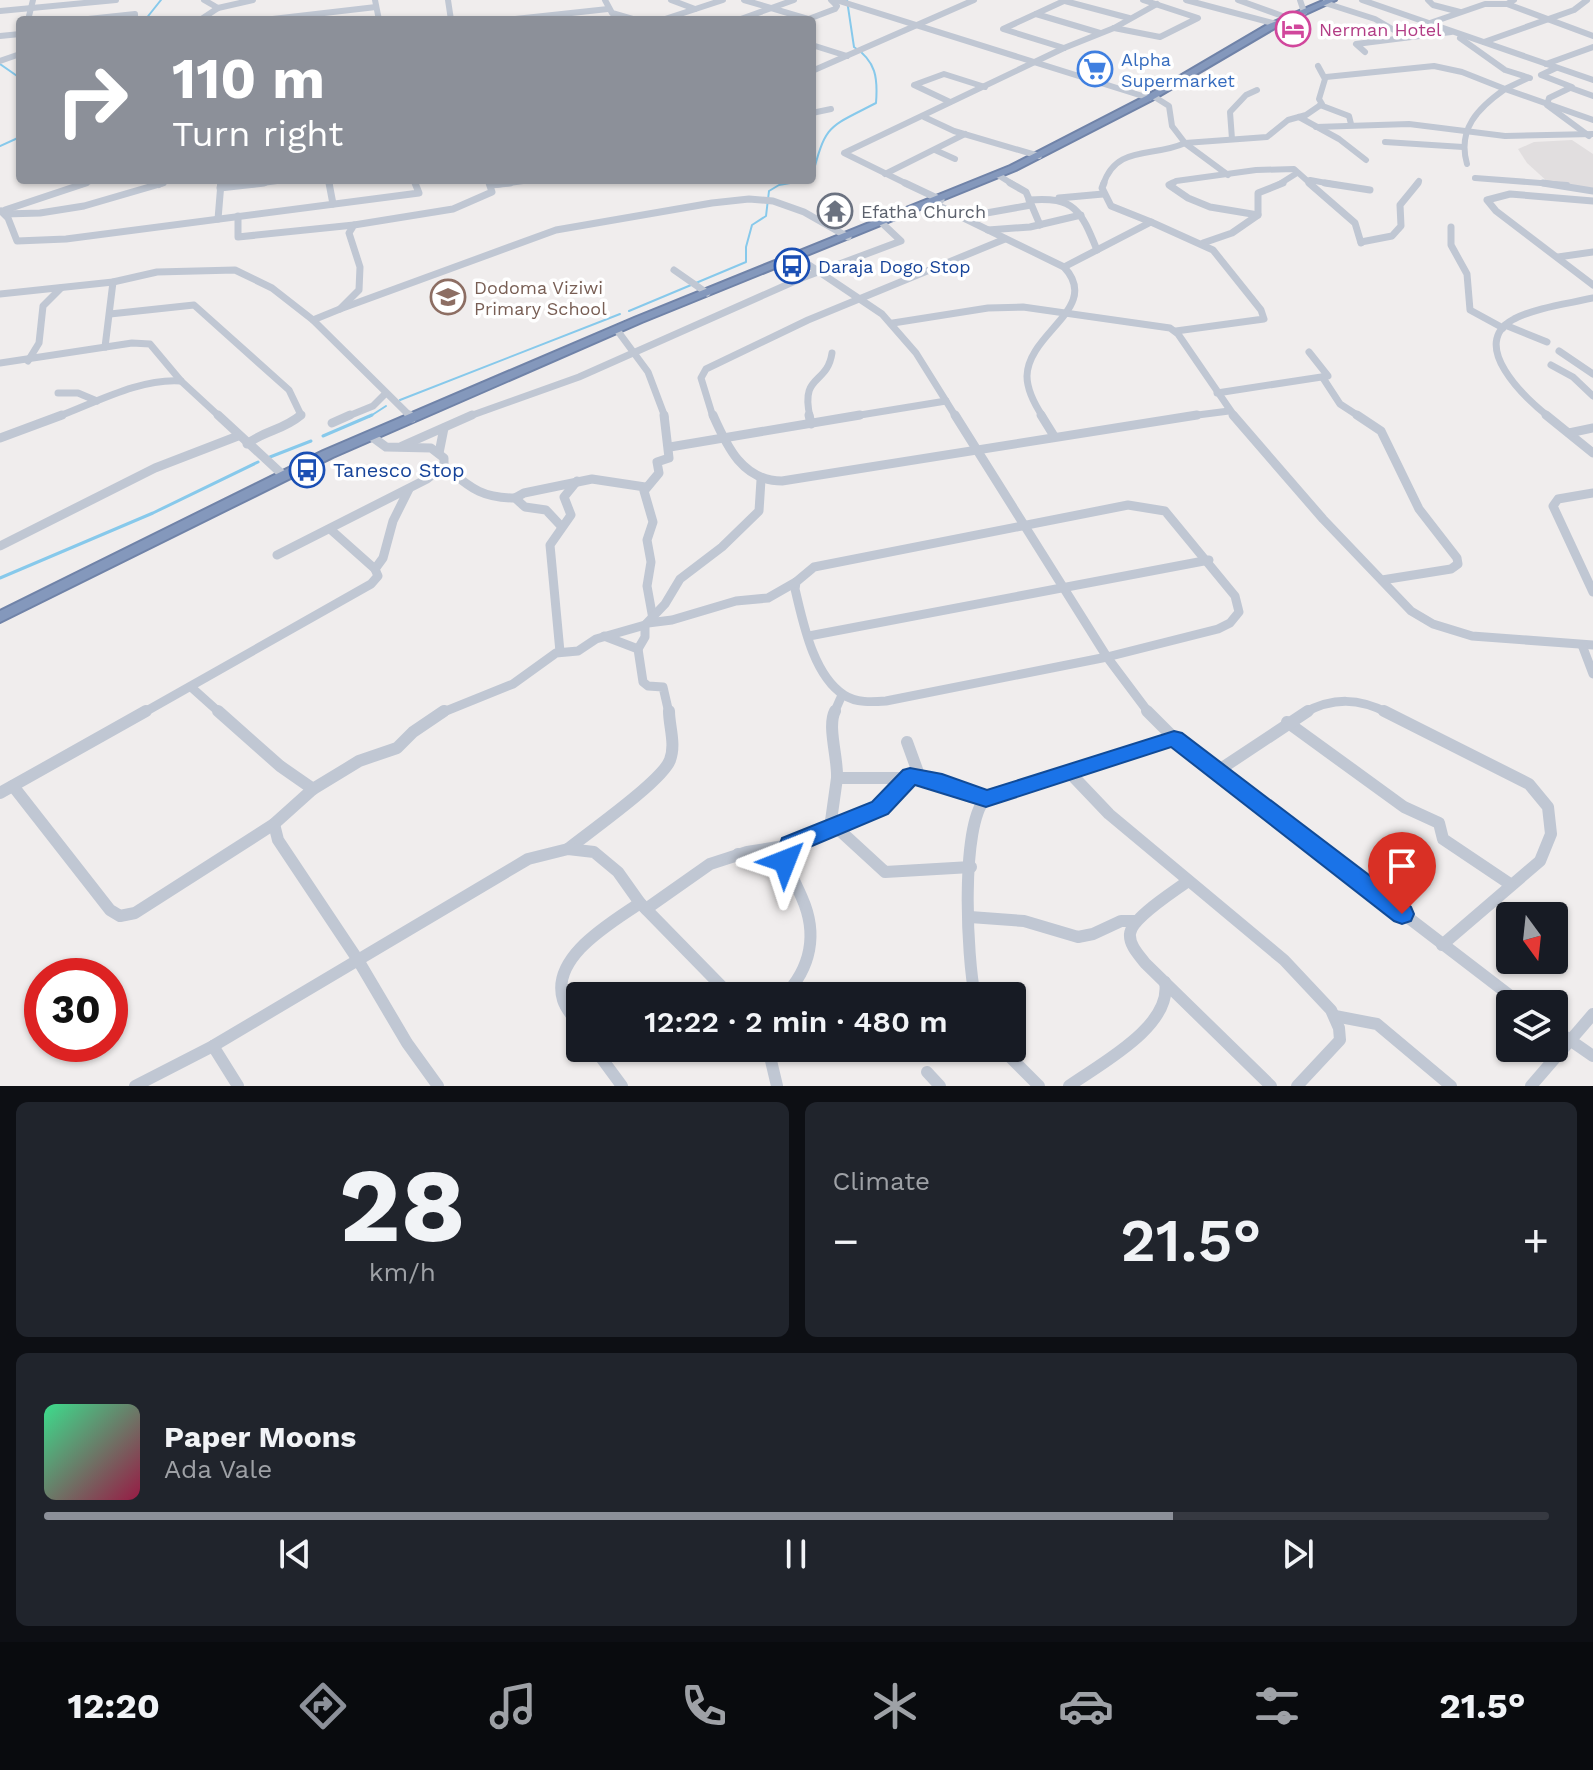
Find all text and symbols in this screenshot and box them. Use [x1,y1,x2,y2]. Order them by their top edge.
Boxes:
hotel icon: Nerman Hotel [1274,10,1312,48]
place label: Nerman Hotel [1319,19,1442,40]
text: 110 m [172,46,325,112]
icon: right [40,48,144,152]
place label: Alpha Supermarket [1121,49,1235,91]
supermarket icon: Alpha Supermarket [1076,50,1114,88]
text: Turn right [172,113,343,155]
temple icon: Efatha Church [816,192,854,230]
place label: Efatha Church [861,201,986,222]
bus stop icon: Daraja Dogo Stop [773,247,811,285]
place label: Daraja Dogo Stop [818,256,971,277]
place label: Dodoma Viziwi Primary School [474,277,607,319]
school or university icon: Dodoma Viziwi Primary School [429,278,467,316]
bus stop icon: Tanesco Stop [288,451,326,489]
place label: Tanesco Stop [333,458,465,482]
position arrow [743,819,827,903]
pin [1368,832,1436,914]
icon: arrive [1380,844,1424,888]
north arrow [1496,902,1568,974]
map controls [1496,902,1568,1062]
speed limit sign: 30 [24,958,128,1062]
button: layers [1496,990,1568,1062]
text: 12:22 · 2 min · 480 m [644,1004,948,1039]
text: 28 [339,1144,466,1266]
text: Climate [833,1166,930,1196]
text: 21.5° [1120,1205,1261,1276]
text: − [833,1215,859,1267]
text: + [1522,1215,1549,1267]
text: km/h [369,1257,436,1287]
text: Paper Moons [164,1419,356,1454]
text: Ada Vale [164,1454,272,1484]
icon: previous [273,1532,317,1576]
icon: pause [774,1532,818,1576]
icon: next [1276,1532,1320,1576]
icon: directions [295,1678,351,1734]
icon: music [485,1678,541,1734]
icon: phone [676,1678,732,1734]
icon: climate [867,1678,923,1734]
icon: car [1058,1678,1114,1734]
icon: filters [1249,1678,1305,1734]
text: 12:20 [67,1685,160,1727]
text: 21.5° [1439,1685,1526,1727]

